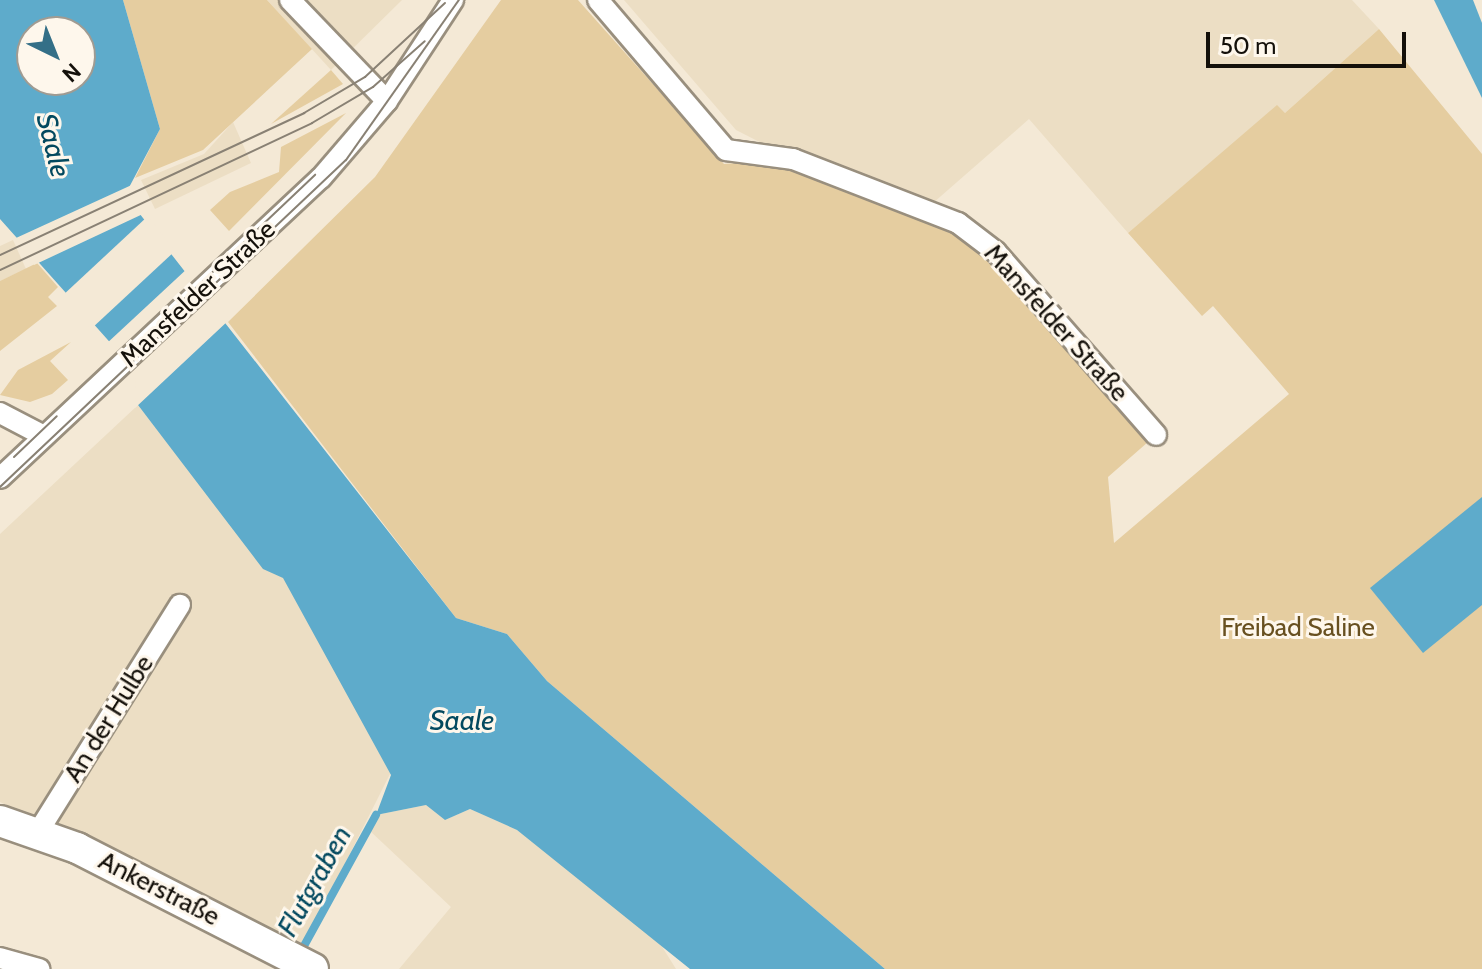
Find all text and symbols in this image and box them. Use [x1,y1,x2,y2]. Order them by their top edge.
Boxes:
north arrow [16,16,96,96]
scale bar [1210,16,1410,66]
text: 50 m [1220,31,1276,60]
text: N [56,57,86,88]
water label: Saale [30,110,78,180]
street label: Mansfelder Straße [114,214,282,374]
street label: Mansfelder Straße [977,238,1135,408]
park label: Freibad Saline [1221,612,1375,644]
street label: An der Hulbe [58,650,160,788]
water label: Saale [430,703,494,737]
water label: Flutgraben [270,820,358,942]
street label: Ankerstraße [93,845,225,933]

